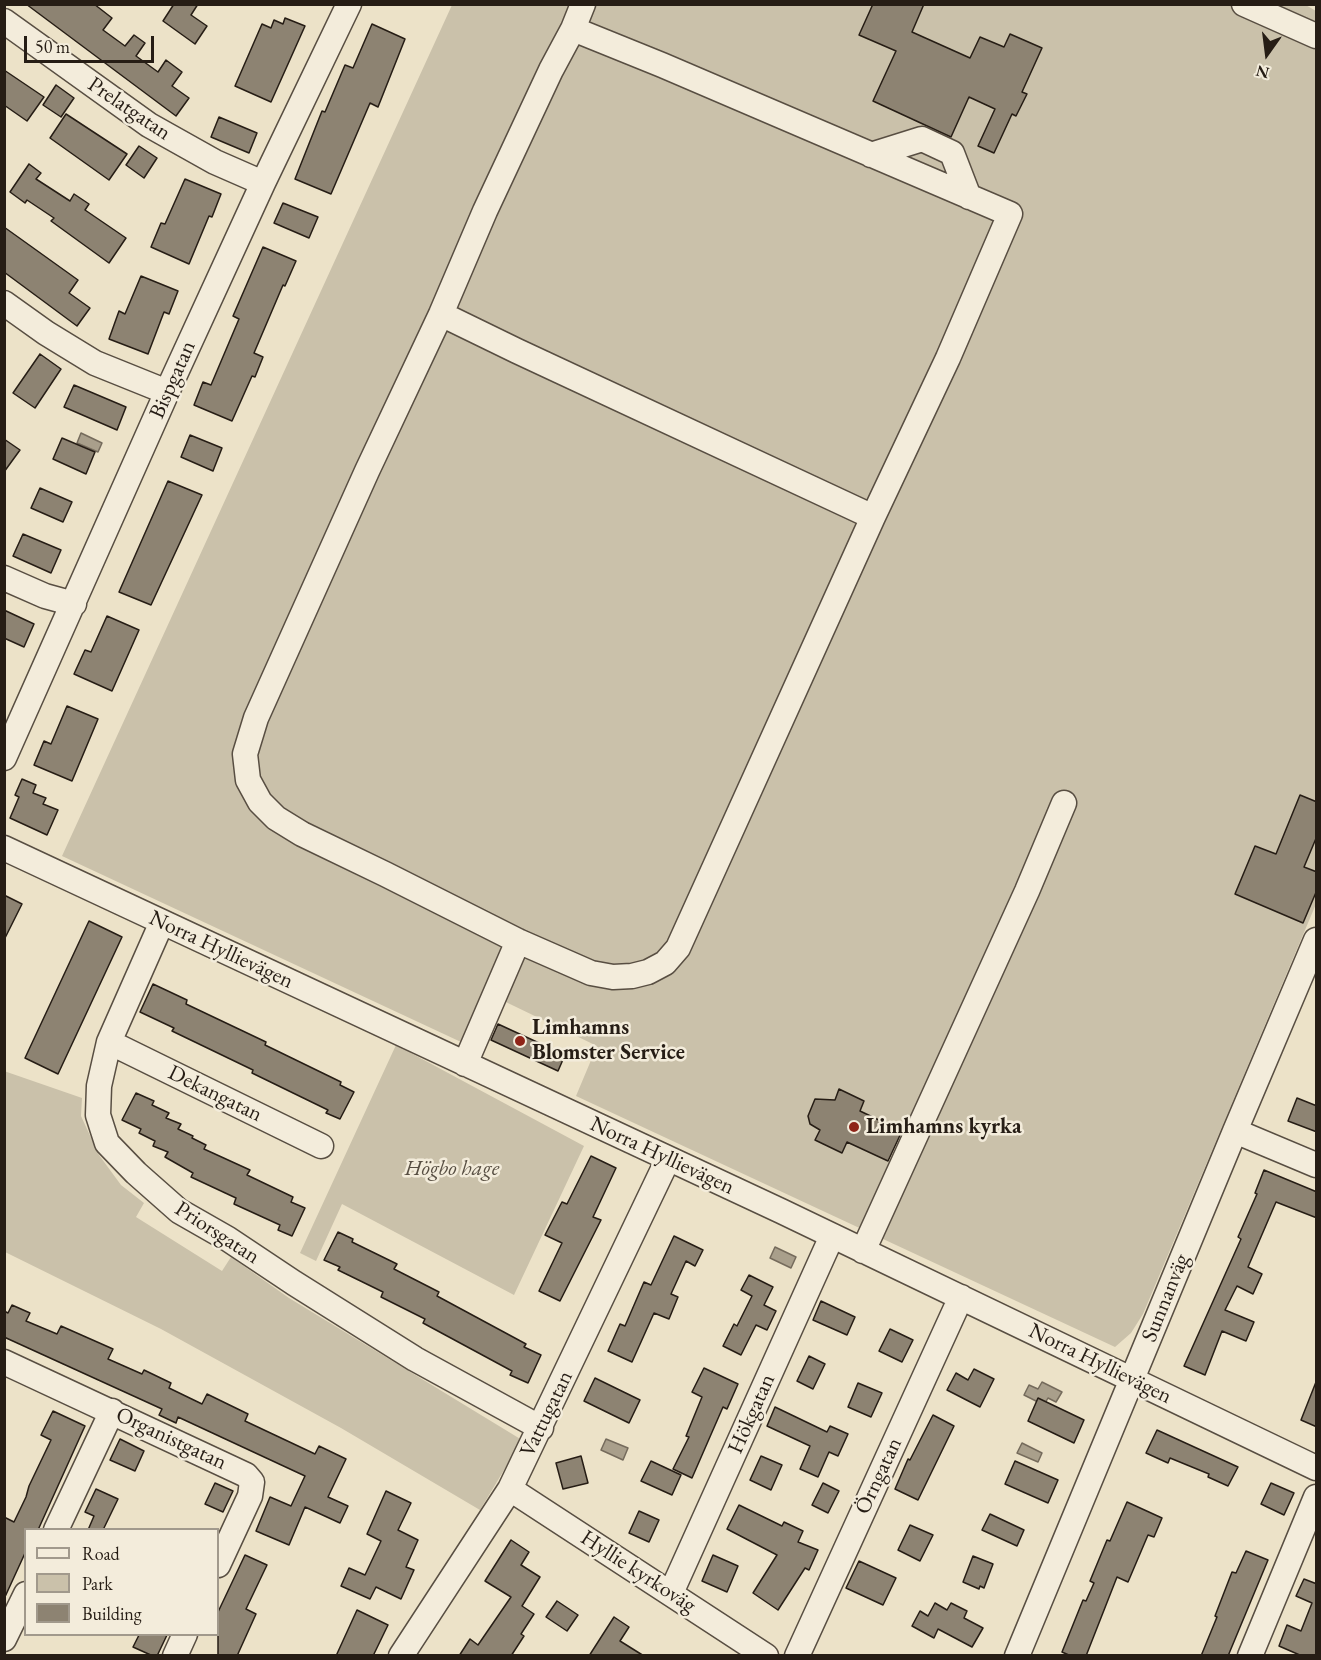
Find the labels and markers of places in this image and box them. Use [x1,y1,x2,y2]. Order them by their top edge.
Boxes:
place label: Limhamns Blomster Service [532,1015,685,1066]
marker: Limhamns Blomster Service [513,1034,527,1048]
place label: Limhamns kyrka [866,1114,1022,1140]
marker: Limhamns kyrka [847,1120,861,1134]

